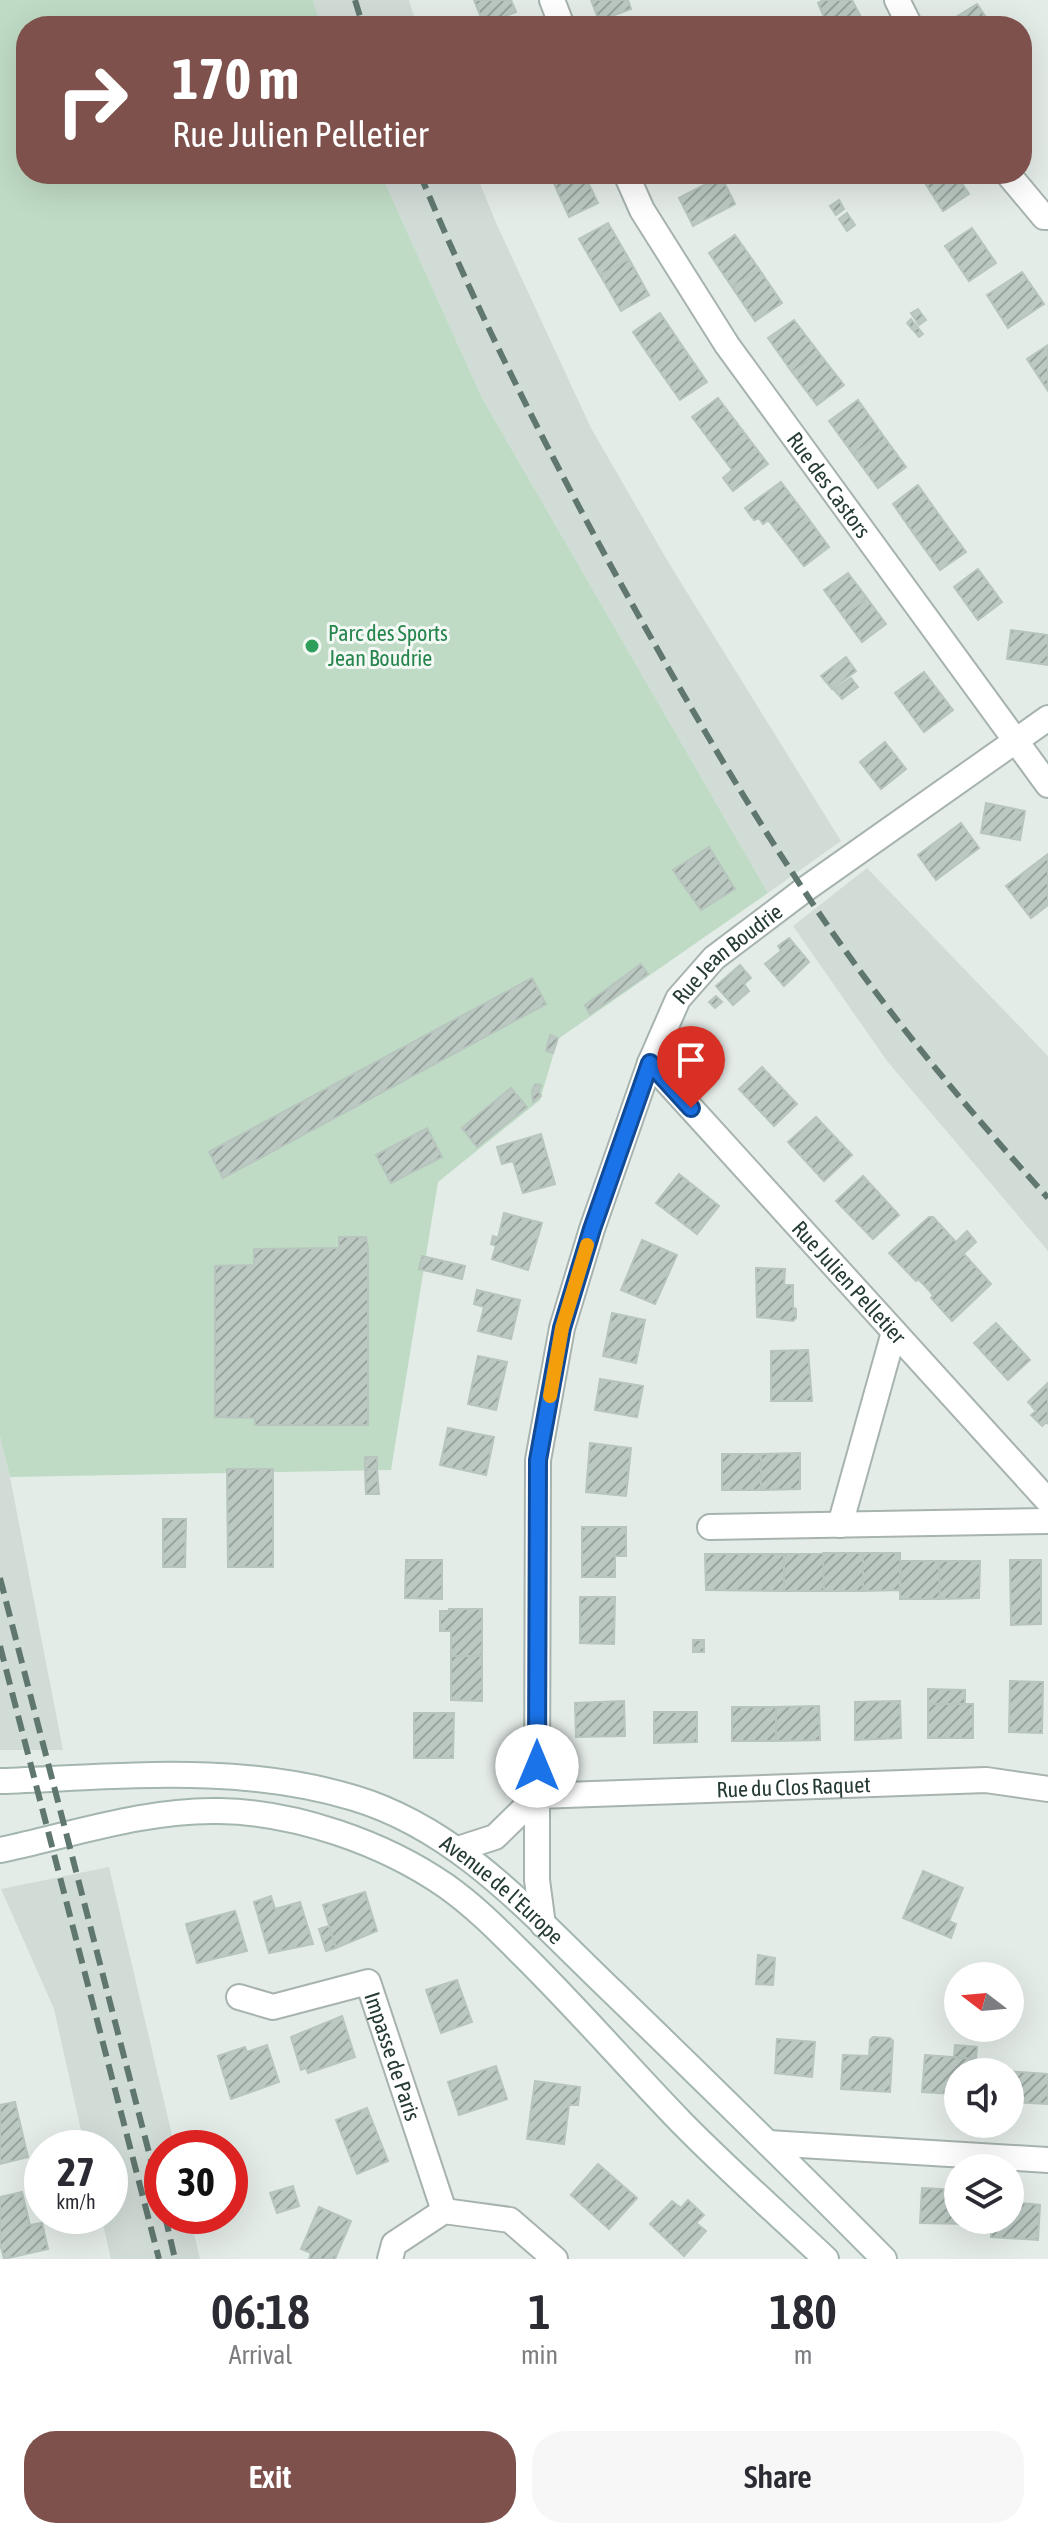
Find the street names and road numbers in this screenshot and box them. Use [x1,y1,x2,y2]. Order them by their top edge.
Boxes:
street label: Rue des Castors [782,427,876,543]
street label: Rue Jean Boudrie [667,898,787,1009]
street label: Rue Julien Pelletier [787,1215,912,1349]
street label: Rue du Clos Raquet [716,1771,871,1803]
street label: Avenue de l'Europe [436,1829,569,1949]
street label: Impasse de Paris [359,1989,426,2124]

